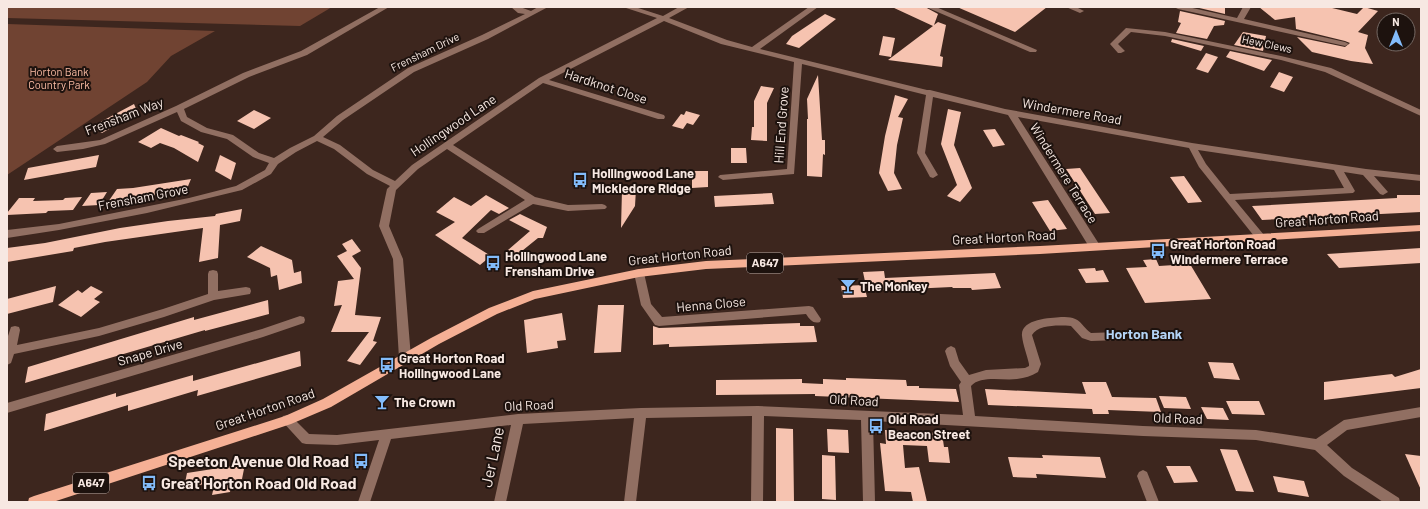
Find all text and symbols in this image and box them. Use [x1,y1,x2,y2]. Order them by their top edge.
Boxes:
north arrow [1376,12,1416,52]
text: N [1392,15,1400,28]
street label: Frensham Drive [388,29,461,74]
street label: Hew Clews [1241,32,1293,55]
park label: Horton Bank Country Park [28,65,90,91]
street label: Hardknot Close [563,65,649,107]
street label: Hill End Grove [770,86,792,164]
street label: Hollingwood Lane [407,90,499,160]
street label: Frensham Way [83,94,165,138]
street label: Windermere Road [1021,94,1123,128]
street label: Windermere Terrace [1027,120,1101,226]
place label: Hollingwood Lane Mickledore Ridge [592,165,694,196]
bus stop icon: Hollingwood Lane Mickledore Ridge [571,171,589,189]
street label: Frensham Grove [97,180,189,214]
street label: Great Horton Road [1275,207,1379,231]
street label: Great Horton Road [952,226,1056,248]
place label: Great Horton Road Windermere Terrace [1170,236,1288,267]
street label: Great Horton Road [627,242,733,268]
bus stop icon: Great Horton Road Windermere Terrace [1149,242,1167,260]
place label: Hollingwood Lane Frensham Drive [505,248,607,279]
road number: A647 [747,253,783,273]
bus stop icon: Hollingwood Lane Frensham Drive [484,254,502,272]
bar icon: The Monkey [839,277,857,295]
place label: The Monkey [860,278,928,294]
street label: Henna Close [676,293,747,315]
district label: Horton Bank [1106,325,1183,342]
street label: Snape Drive [116,335,184,369]
place label: Great Horton Road Hollingwood Lane [399,350,505,381]
bus stop icon: Great Horton Road Hollingwood Lane [378,356,396,374]
street label: Great Horton Road [213,385,317,433]
street label: Old Road [829,391,879,409]
bar icon: The Crown [373,393,391,411]
place label: The Crown [394,394,455,410]
street label: Old Road [504,396,554,414]
street label: Old Road [1153,409,1203,427]
place label: Old Road Beacon Street [888,411,970,442]
bus stop icon: Old Road Beacon Street [867,417,885,435]
street label: Jer Lane [476,425,507,489]
place label: Speeton Avenue Old Road [168,451,349,470]
bus stop icon: Speeton Avenue Old Road [352,452,370,470]
road number: A647 [73,473,109,493]
place label: Great Horton Road Old Road [161,473,357,492]
bus stop icon: Great Horton Road Old Road [140,474,158,492]

